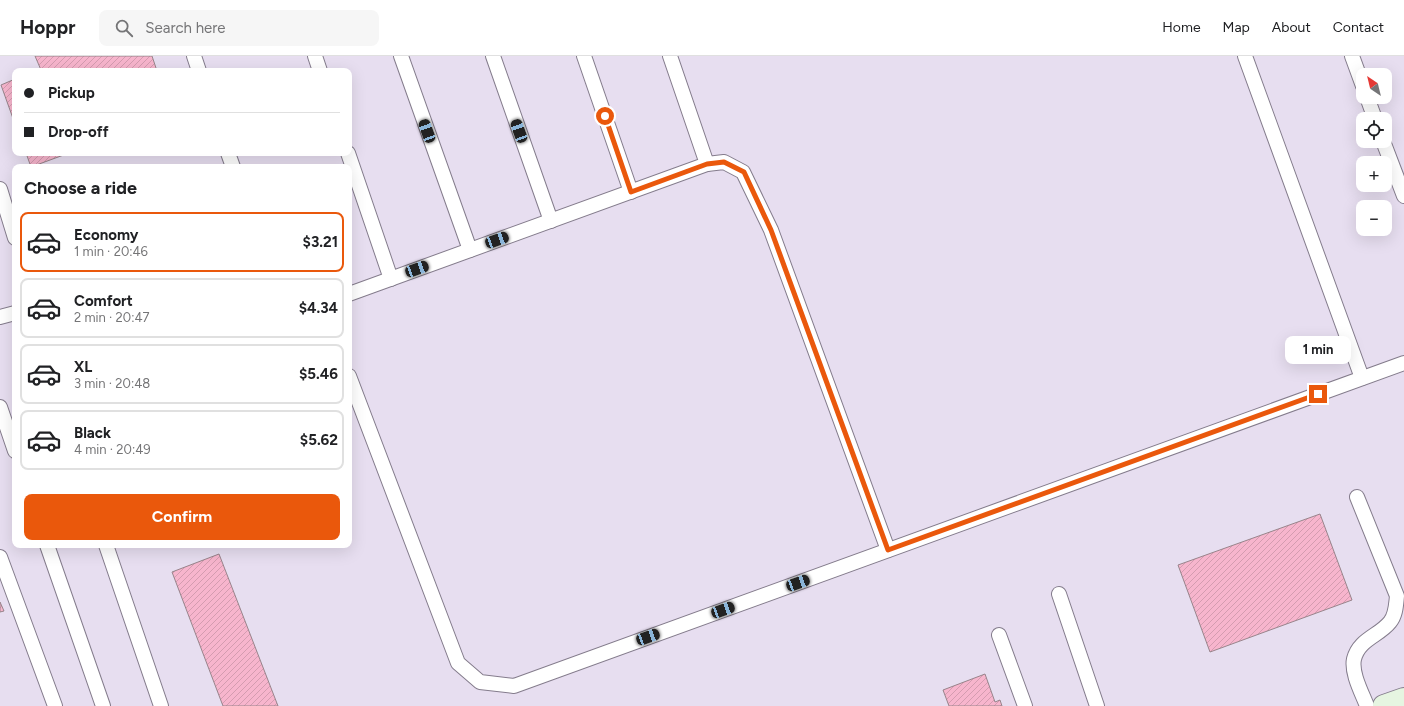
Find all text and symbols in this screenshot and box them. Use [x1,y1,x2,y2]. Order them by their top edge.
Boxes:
search box [99,10,379,46]
text: Hoppr [20,16,75,39]
icon: search [113,17,135,39]
text: Search here [145,19,225,37]
text: Home [1162,19,1201,36]
text: Map [1223,19,1250,36]
text: About [1272,19,1311,36]
text: Contact [1333,19,1384,36]
north arrow [1356,68,1392,104]
map controls [1356,68,1392,236]
text: Pickup [48,84,95,102]
route start [596,107,614,125]
button: locate [1356,112,1392,148]
car [417,118,437,144]
car [509,118,529,144]
text: Drop-off [48,123,109,141]
button: + [1356,156,1392,192]
text: Choose a ride [24,177,137,199]
button: − [1356,200,1392,236]
icon: car [26,224,62,260]
text: Economy [74,226,139,244]
car [484,230,510,250]
text: $3.21 [303,233,338,251]
text: 1 min · 20:46 [74,244,148,259]
car [404,259,430,279]
icon: car [26,290,62,326]
text: Comfort [74,292,133,310]
text: $4.34 [299,299,338,317]
text: 2 min · 20:47 [74,310,149,325]
callout: 1 min [1285,336,1351,364]
text: 1 min [1303,342,1333,357]
icon: car [26,356,62,392]
text: XL [74,358,92,376]
text: $5.46 [299,365,338,383]
text: 3 min · 20:48 [74,376,150,391]
route end [1309,385,1327,403]
icon: car [26,422,62,458]
text: Black [74,424,111,442]
text: $5.62 [300,431,338,449]
text: 4 min · 20:49 [74,442,151,457]
button: Confirm [24,494,340,540]
car [785,573,811,593]
car [710,600,736,620]
car [635,627,661,647]

